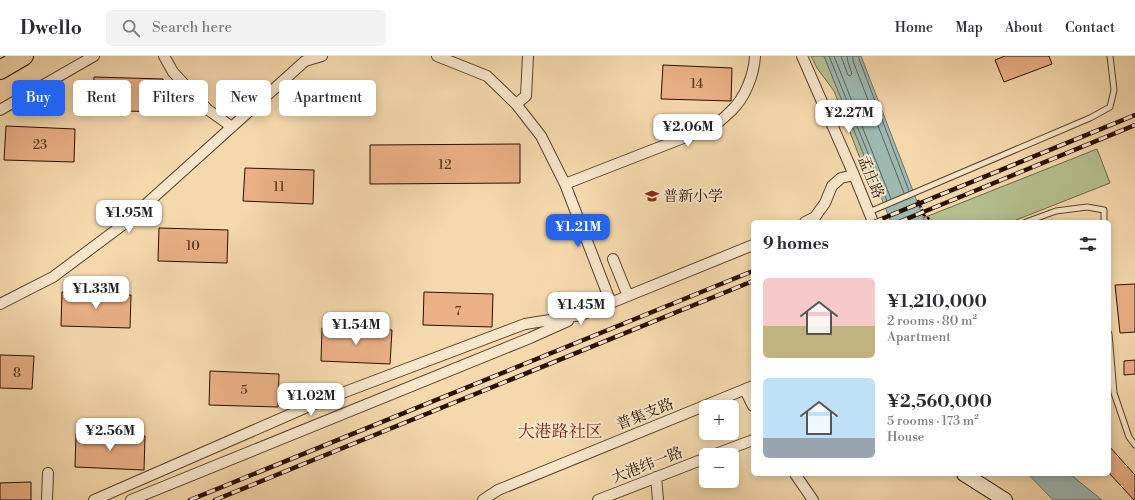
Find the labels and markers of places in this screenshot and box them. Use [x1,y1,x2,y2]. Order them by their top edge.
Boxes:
pin: ¥2.27M [816,100,882,134]
pin: ¥2.06M [655,114,721,148]
place label: 普新小学 [663,187,723,206]
school or university icon: 普新小学 [644,188,660,204]
pin: ¥1.95M [96,200,162,234]
pin: ¥1.21M [545,214,611,248]
pin: ¥1.33M [63,276,129,310]
pin: ¥1.45M [548,292,614,326]
pin: ¥1.54M [323,312,389,346]
pin: ¥1.02M [278,383,344,417]
pin: ¥2.56M [77,418,143,452]

